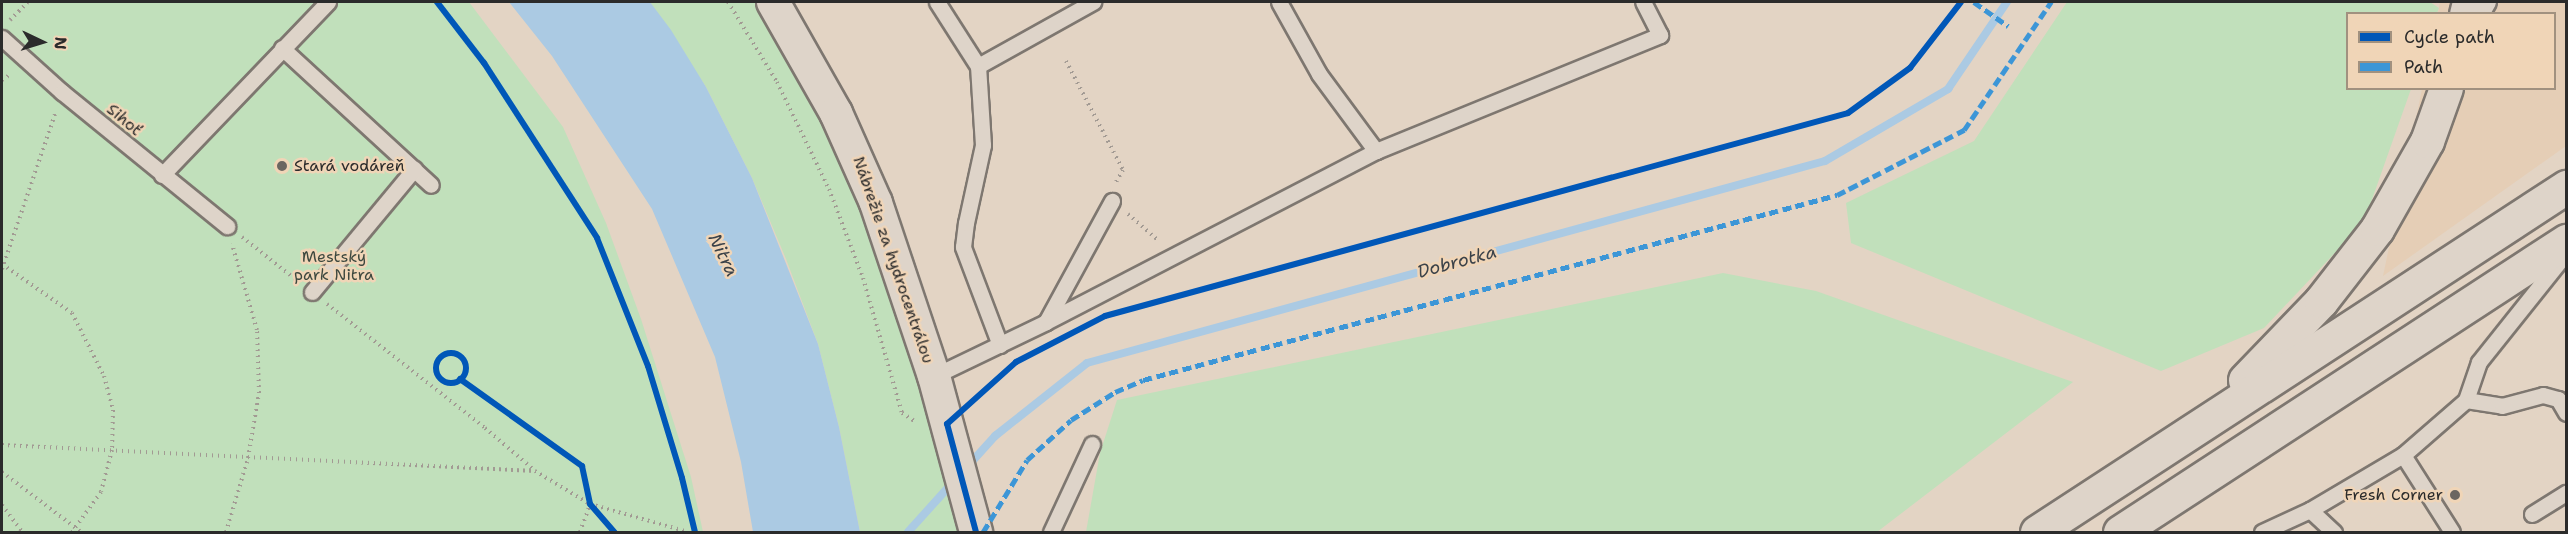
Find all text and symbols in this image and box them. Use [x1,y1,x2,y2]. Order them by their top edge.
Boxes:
north arrow [12,12,72,72]
legend [2346,12,2556,90]
text: Cycle path [2404,25,2495,49]
text: N [50,36,71,50]
text: Path [2404,55,2443,79]
street label: Sihoť [103,100,145,140]
street label: Nábrežie za hydrocentrálou [849,154,937,366]
place label: Stará vodáreň [294,156,404,176]
marker: Stará vodáreň [275,159,289,173]
water label: Nitra [703,230,743,280]
water label: Dobrotka [1415,241,1499,283]
park label: Mestský park Nitra [294,247,374,285]
place label: Fresh Corner [2344,485,2443,505]
marker: Fresh Corner [2448,488,2462,502]

